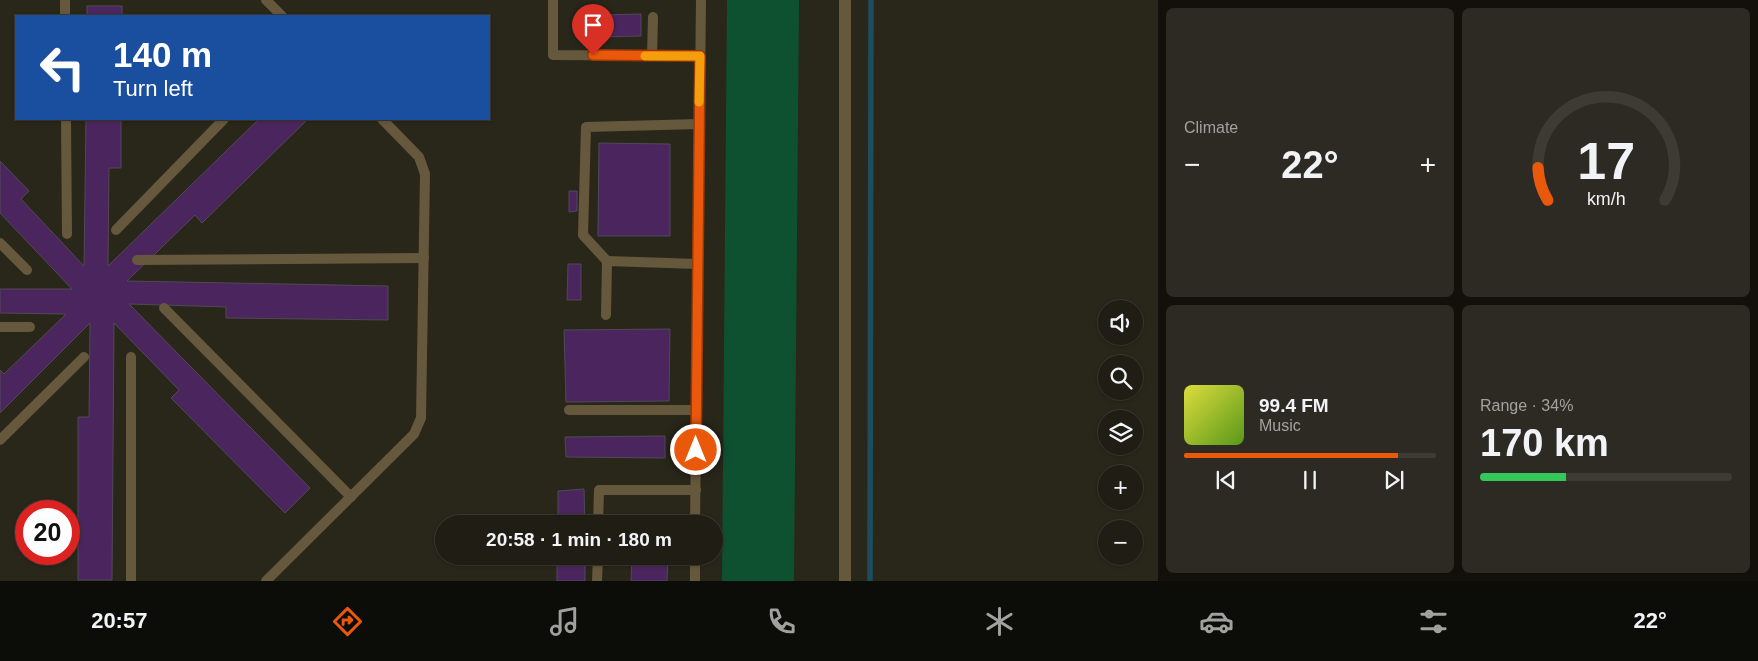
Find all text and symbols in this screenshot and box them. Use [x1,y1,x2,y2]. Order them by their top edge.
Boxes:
pin [572,4,614,55]
icon: arrive [579,11,607,39]
icon: left [30,35,95,100]
text: 140 m [113,35,212,74]
text: Turn left [113,76,193,101]
text: Climate [1184,119,1238,136]
text: 17 [1577,132,1635,190]
text: 22° [1281,144,1339,186]
text: − [1184,149,1200,180]
text: + [1420,149,1436,180]
text: km/h [1587,189,1625,209]
map controls [1098,300,1143,565]
button: sound [1098,300,1143,345]
button: search [1098,355,1143,400]
text: 99.4 FM [1259,395,1329,416]
text: Range · 34% [1480,397,1573,414]
button: layers [1098,410,1143,455]
text: Music [1259,417,1301,434]
text: 170 km [1480,422,1609,464]
position arrow [669,423,721,475]
button: + [1098,465,1143,510]
icon: previous [1212,466,1240,494]
icon: pause [1296,466,1324,494]
icon: next [1380,466,1408,494]
speed limit sign: 20 [15,500,80,565]
button: − [1098,520,1143,565]
text: 20:58 · 1 min · 180 m [486,529,672,550]
icon: directions [330,604,365,639]
icon: music [547,604,582,639]
icon: phone [764,604,799,639]
icon: climate [982,604,1017,639]
icon: car [1199,604,1234,639]
icon: filters [1416,604,1451,639]
text: 20:57 [91,608,147,633]
text: 22° [1634,608,1667,633]

